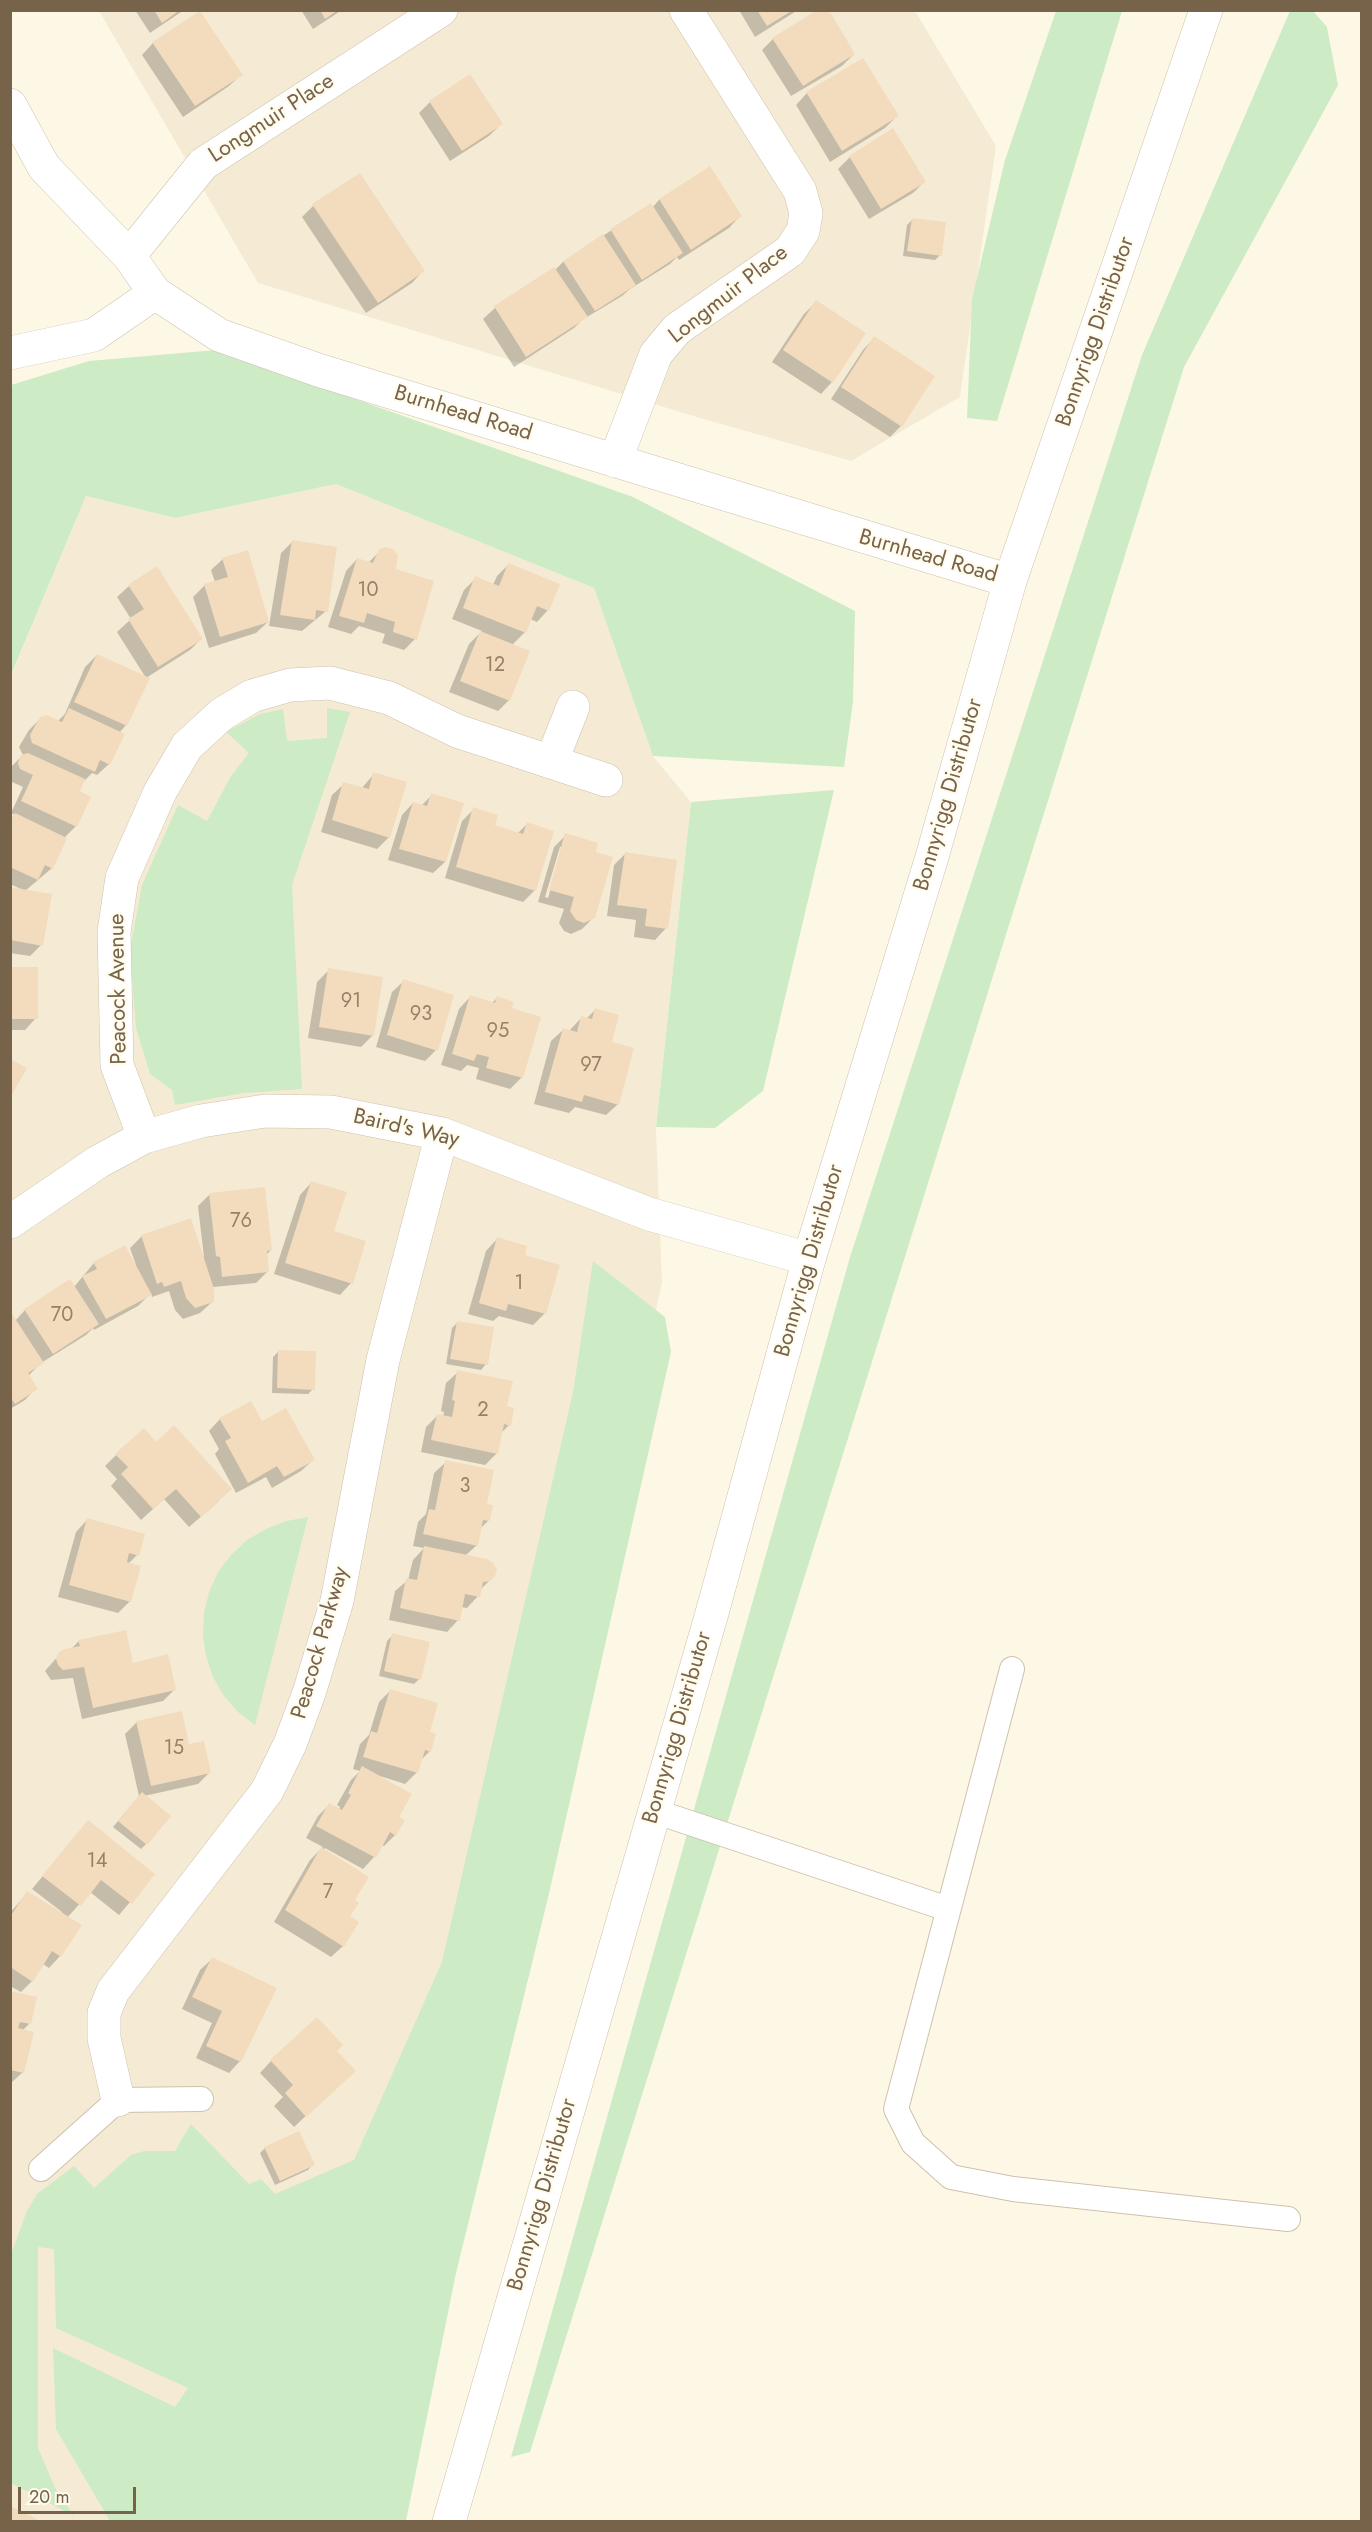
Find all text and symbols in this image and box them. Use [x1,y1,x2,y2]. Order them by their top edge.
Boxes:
street label: Longmuir Place [204,69,340,169]
street label: Bonnyrigg Distributor [1051,234,1141,430]
street label: Longmuir Place [664,240,794,350]
street label: Burnhead Road [391,380,535,448]
street label: Burnhead Road [856,525,1000,589]
house number: 10 [358,579,378,603]
house number: 12 [485,654,505,678]
street label: Bonnyrigg Distributor [909,696,989,894]
street label: Peacock Avenue [104,913,134,1065]
house number: 91 [341,990,361,1014]
house number: 93 [410,1003,432,1027]
house number: 95 [487,1020,509,1044]
house number: 97 [580,1054,602,1078]
street label: Baird's Way [350,1104,462,1154]
street label: Bonnyrigg Distributor [770,1162,850,1360]
house number: 76 [230,1210,252,1234]
house number: 1 [515,1272,523,1296]
house number: 70 [51,1304,73,1328]
house number: 2 [477,1399,489,1423]
house number: 3 [460,1475,470,1499]
street label: Peacock Parkway [287,1564,355,1722]
street label: Bonnyrigg Distributor [638,1629,718,1827]
house number: 15 [164,1737,184,1761]
house number: 14 [87,1850,107,1874]
house number: 7 [323,1881,333,1905]
street label: Bonnyrigg Distributor [503,2096,583,2294]
scale bar [21,2475,140,2513]
text: 20 m [29,2484,69,2510]

